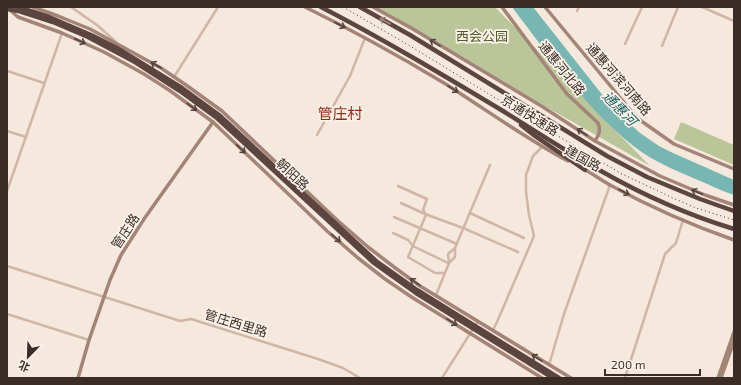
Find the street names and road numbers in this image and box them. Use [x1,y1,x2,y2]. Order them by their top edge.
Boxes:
street label: 通惠河北路 [535,38,589,98]
street label: 通惠河滨河南路 [583,40,655,118]
street label: 京通快速路 [498,91,562,139]
street label: 建国路 [562,142,604,174]
street label: 朝阳路 [273,155,313,193]
street label: 管庄路 [108,210,142,252]
street label: 管庄西里路 [203,306,269,340]

